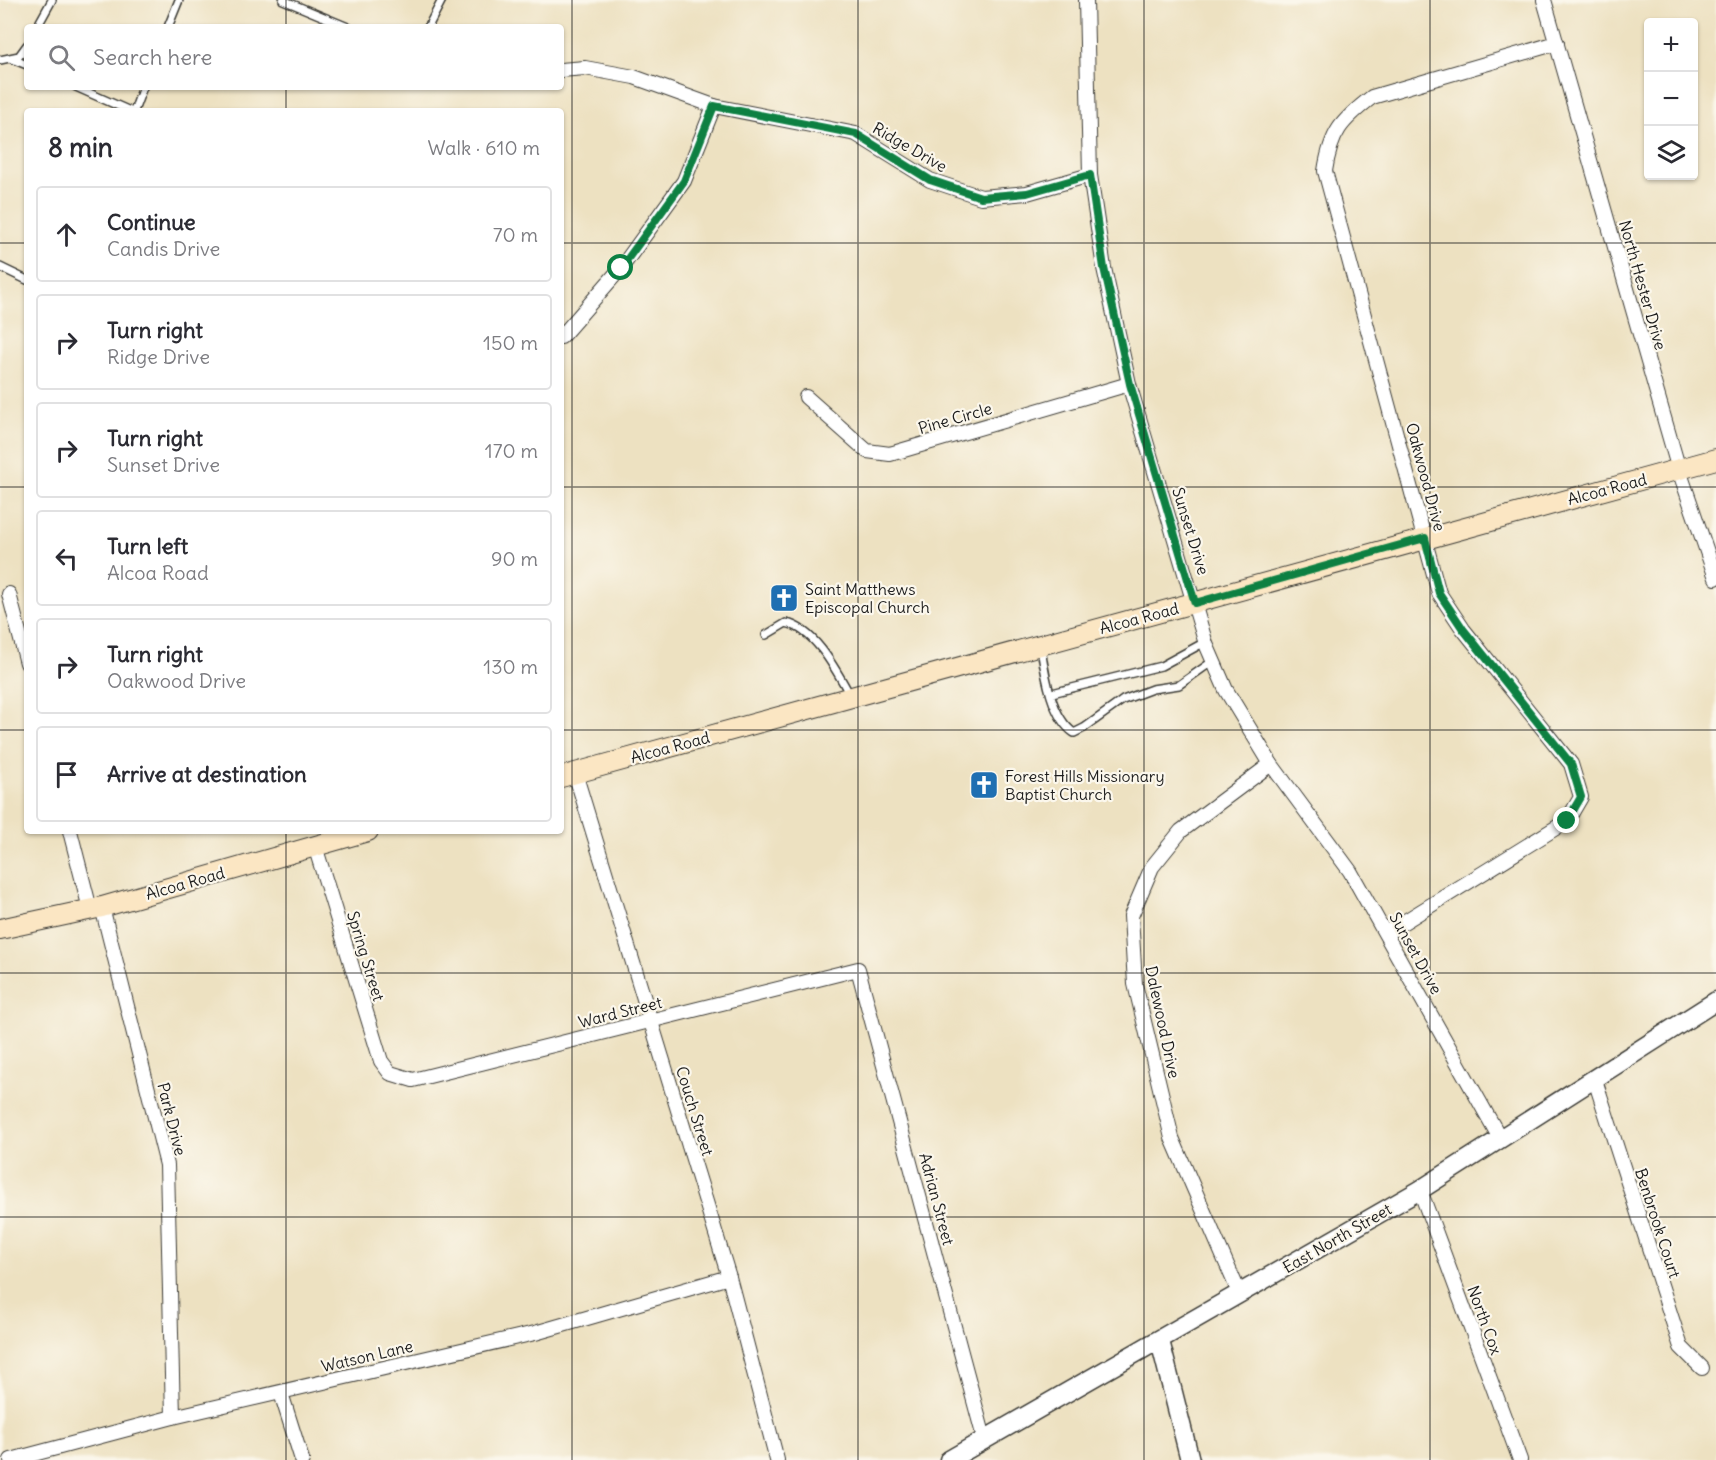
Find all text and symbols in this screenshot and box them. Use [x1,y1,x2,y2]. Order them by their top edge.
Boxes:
map controls [1644,18,1698,180]
button: + [1644,18,1698,72]
search box [24,24,564,90]
icon: search [45,41,78,74]
text: Search here [93,43,212,71]
button: − [1644,72,1698,126]
street label: Ridge Drive [869,118,951,176]
button: layers [1644,126,1698,180]
text: 8 min [48,131,113,164]
text: Walk · 610 m [427,135,540,160]
text: Continue [107,208,196,236]
icon: ahead [50,218,83,251]
street label: North Hester Drive [1615,218,1671,352]
text: 70 m [493,222,538,247]
text: Candis Drive [107,236,220,261]
route start [607,254,633,280]
text: Turn right [107,316,203,344]
icon: right [50,326,83,359]
text: 150 m [483,330,538,355]
text: Ridge Drive [107,344,210,369]
street label: Pine Circle [916,398,994,438]
street label: Oakwood Drive [1402,421,1450,533]
text: Turn right [107,424,203,452]
icon: right [50,434,83,467]
text: 170 m [485,438,538,463]
text: Sunset Drive [107,452,220,477]
street label: Alcoa Road [1565,469,1649,509]
street label: Sunset Drive [1168,485,1214,577]
text: Turn left [107,532,188,560]
icon: left [50,542,83,575]
text: 90 m [491,546,538,571]
text: Alcoa Road [107,560,209,585]
place label: Saint Matthews Episcopal Church [805,579,930,617]
church icon: Saint Matthews Episcopal Church [768,582,800,614]
street label: Alcoa Road [1097,598,1181,638]
text: Turn right [107,640,203,668]
icon: right [50,650,83,683]
text: 130 m [483,654,538,679]
text: Oakwood Drive [107,668,246,693]
street label: Alcoa Road [628,727,712,767]
icon: arrive [50,758,83,791]
text: Arrive at destination [107,760,307,788]
place label: Forest Hills Missionary Baptist Church [1005,766,1164,804]
church icon: Forest Hills Missionary Baptist Church [968,769,1000,801]
route end [1553,807,1579,833]
street label: Alcoa Road [143,862,227,904]
street label: Spring Street [343,909,389,1004]
street label: Sunset Drive [1385,909,1447,997]
street label: Dalewood Drive [1141,964,1185,1080]
street label: Ward Street [576,992,664,1032]
street label: Couch Street [672,1064,718,1159]
street label: Park Drive [153,1080,191,1158]
street label: Adrian Street [915,1151,959,1248]
street label: Benbrook Court [1631,1166,1685,1281]
street label: East North Street [1279,1198,1396,1277]
street label: North Cox [1463,1283,1507,1357]
street label: Watson Lane [319,1336,415,1376]

